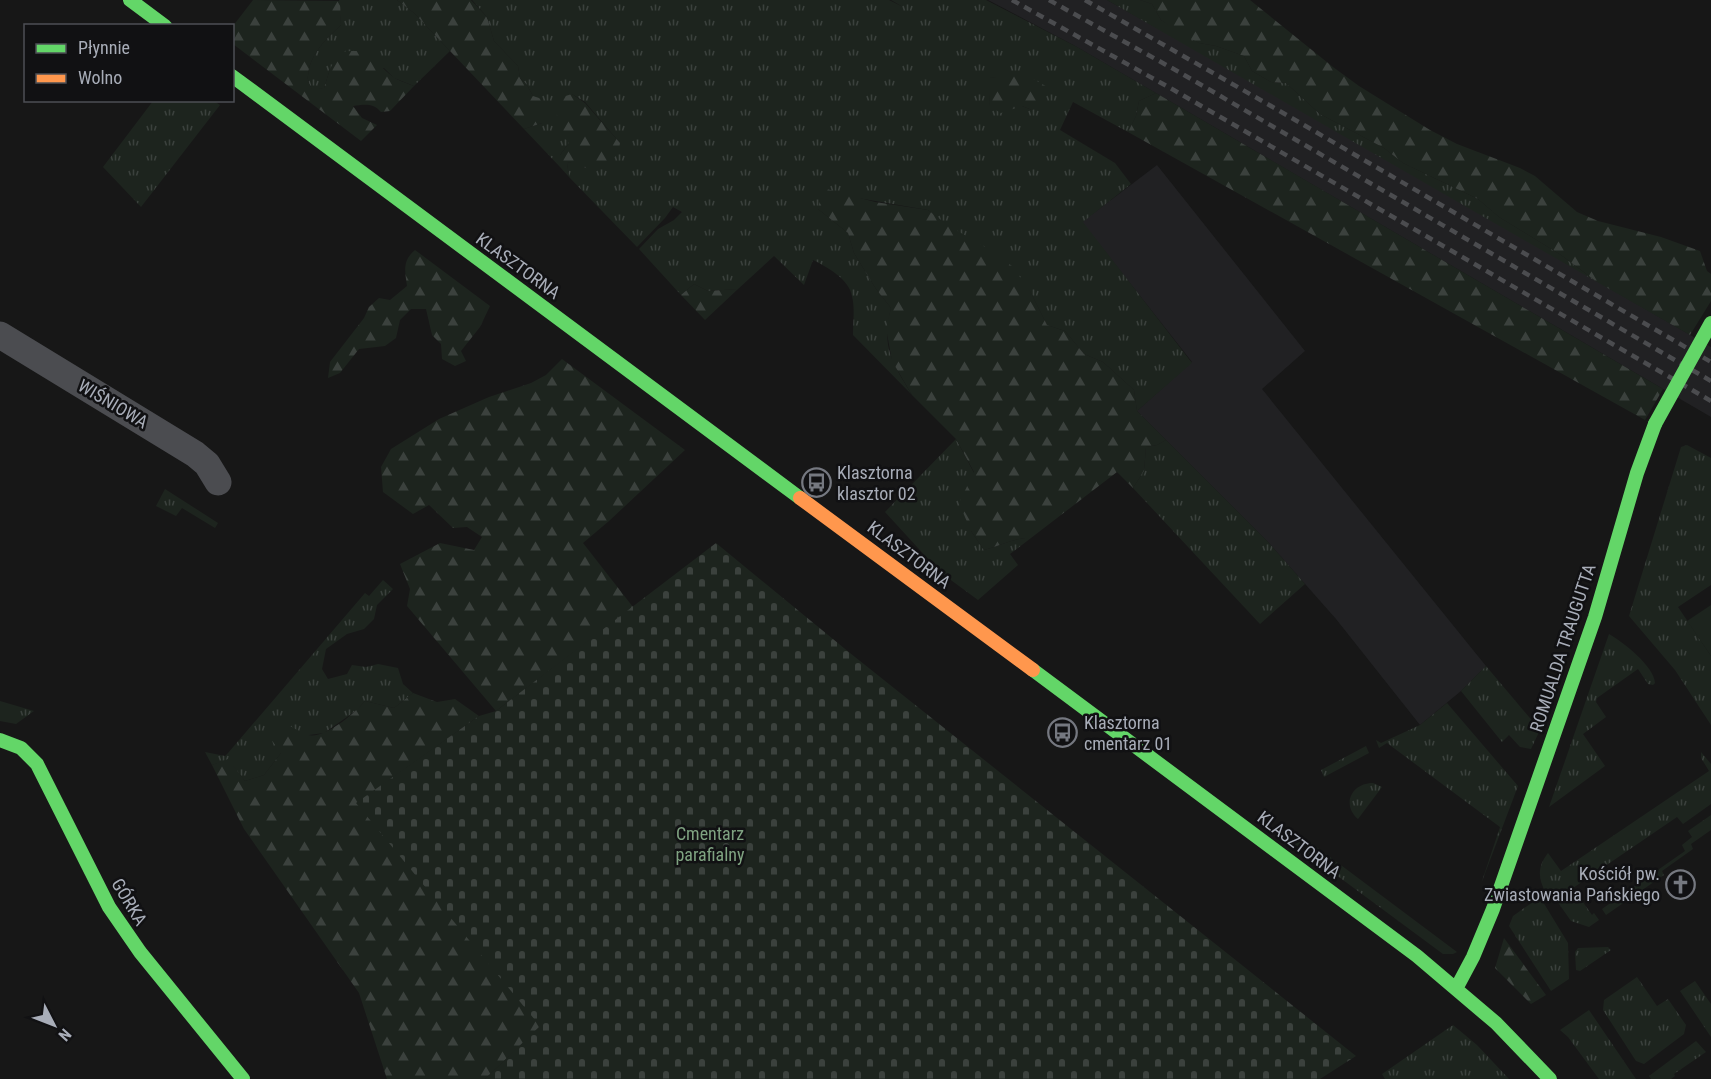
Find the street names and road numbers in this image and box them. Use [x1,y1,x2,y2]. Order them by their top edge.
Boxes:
street label: KLASZTORNA [472,228,565,304]
street label: WIŚNIOWA [75,375,153,433]
street label: KLASZTORNA [864,516,956,593]
street label: ROMUALDA TRAUGUTTA [1525,560,1600,735]
street label: KLASZTORNA [1254,806,1346,883]
street label: GÓRKA [107,874,152,930]

